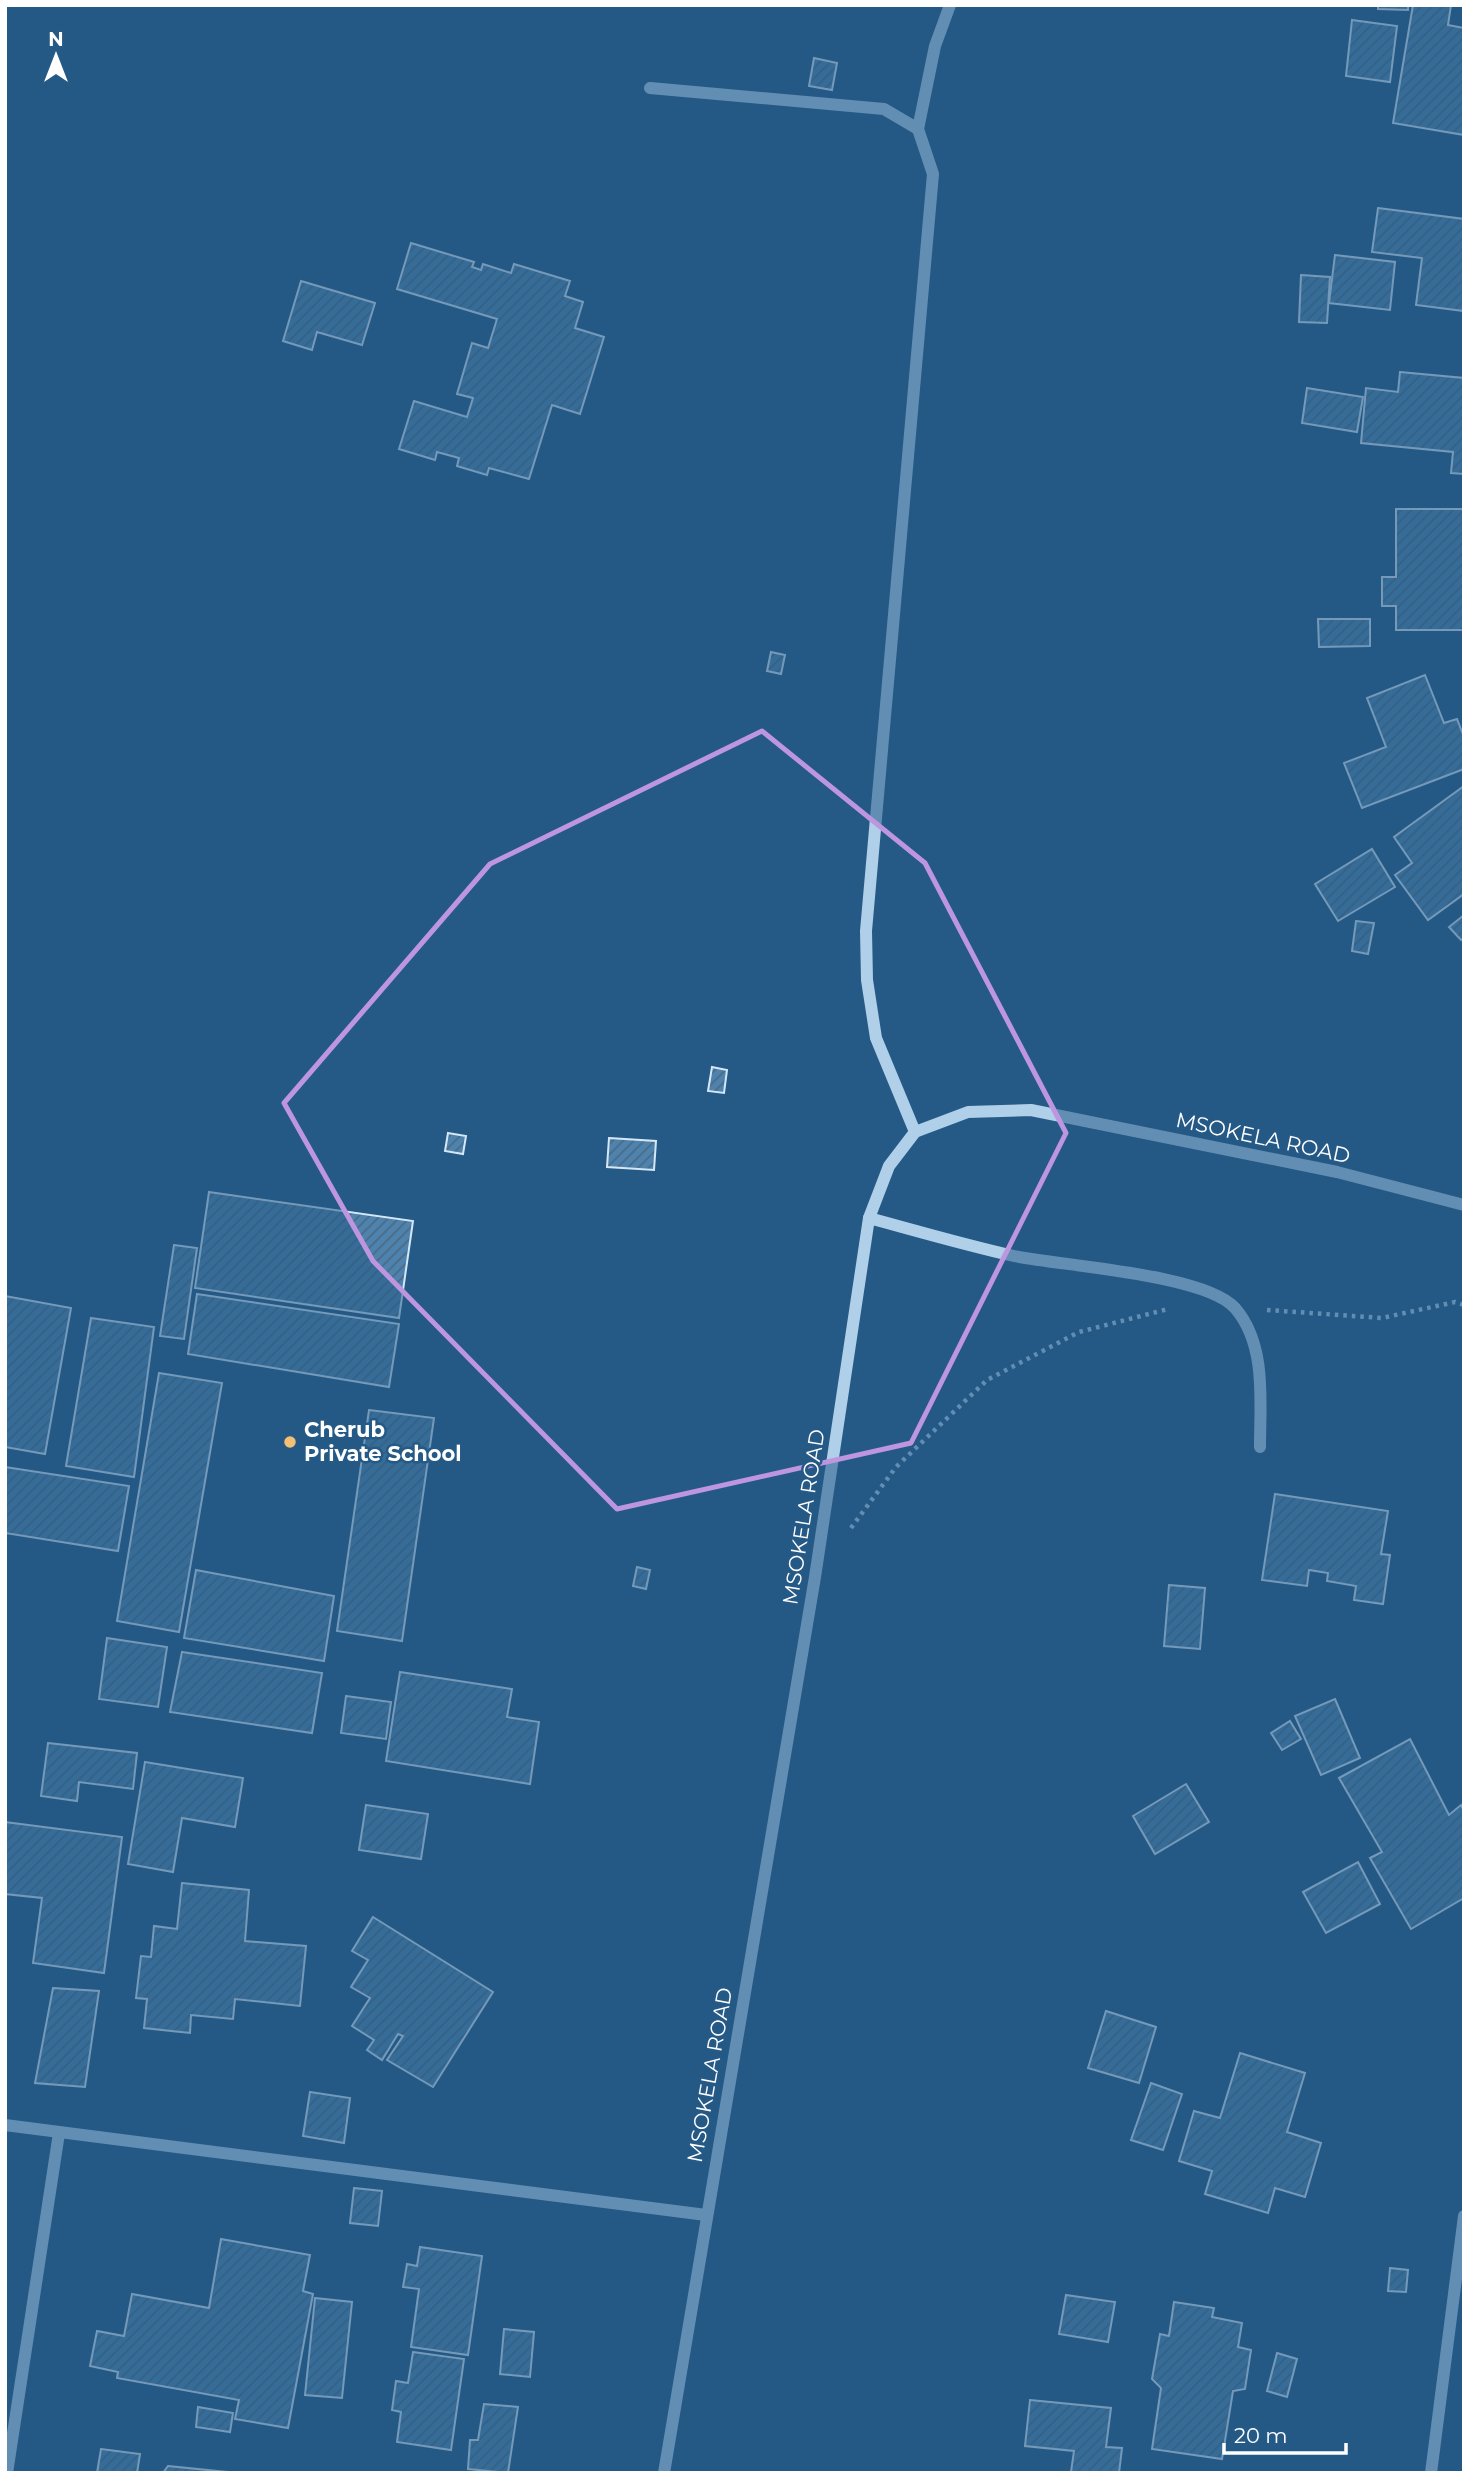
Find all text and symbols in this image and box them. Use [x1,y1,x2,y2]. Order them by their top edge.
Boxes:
north arrow [21,21,91,91]
text: N [48,28,64,51]
street label: MSOKELA ROAD [1174,1107,1353,1168]
place label: Cherub Private School [304,1417,462,1466]
street label: MSOKELA ROAD [777,1427,830,1607]
marker: Cherub Private School [282,1434,298,1450]
street label: MSOKELA ROAD [682,1985,737,2164]
scale bar [1224,2412,1346,2456]
text: 20 m [1234,2423,1288,2448]

